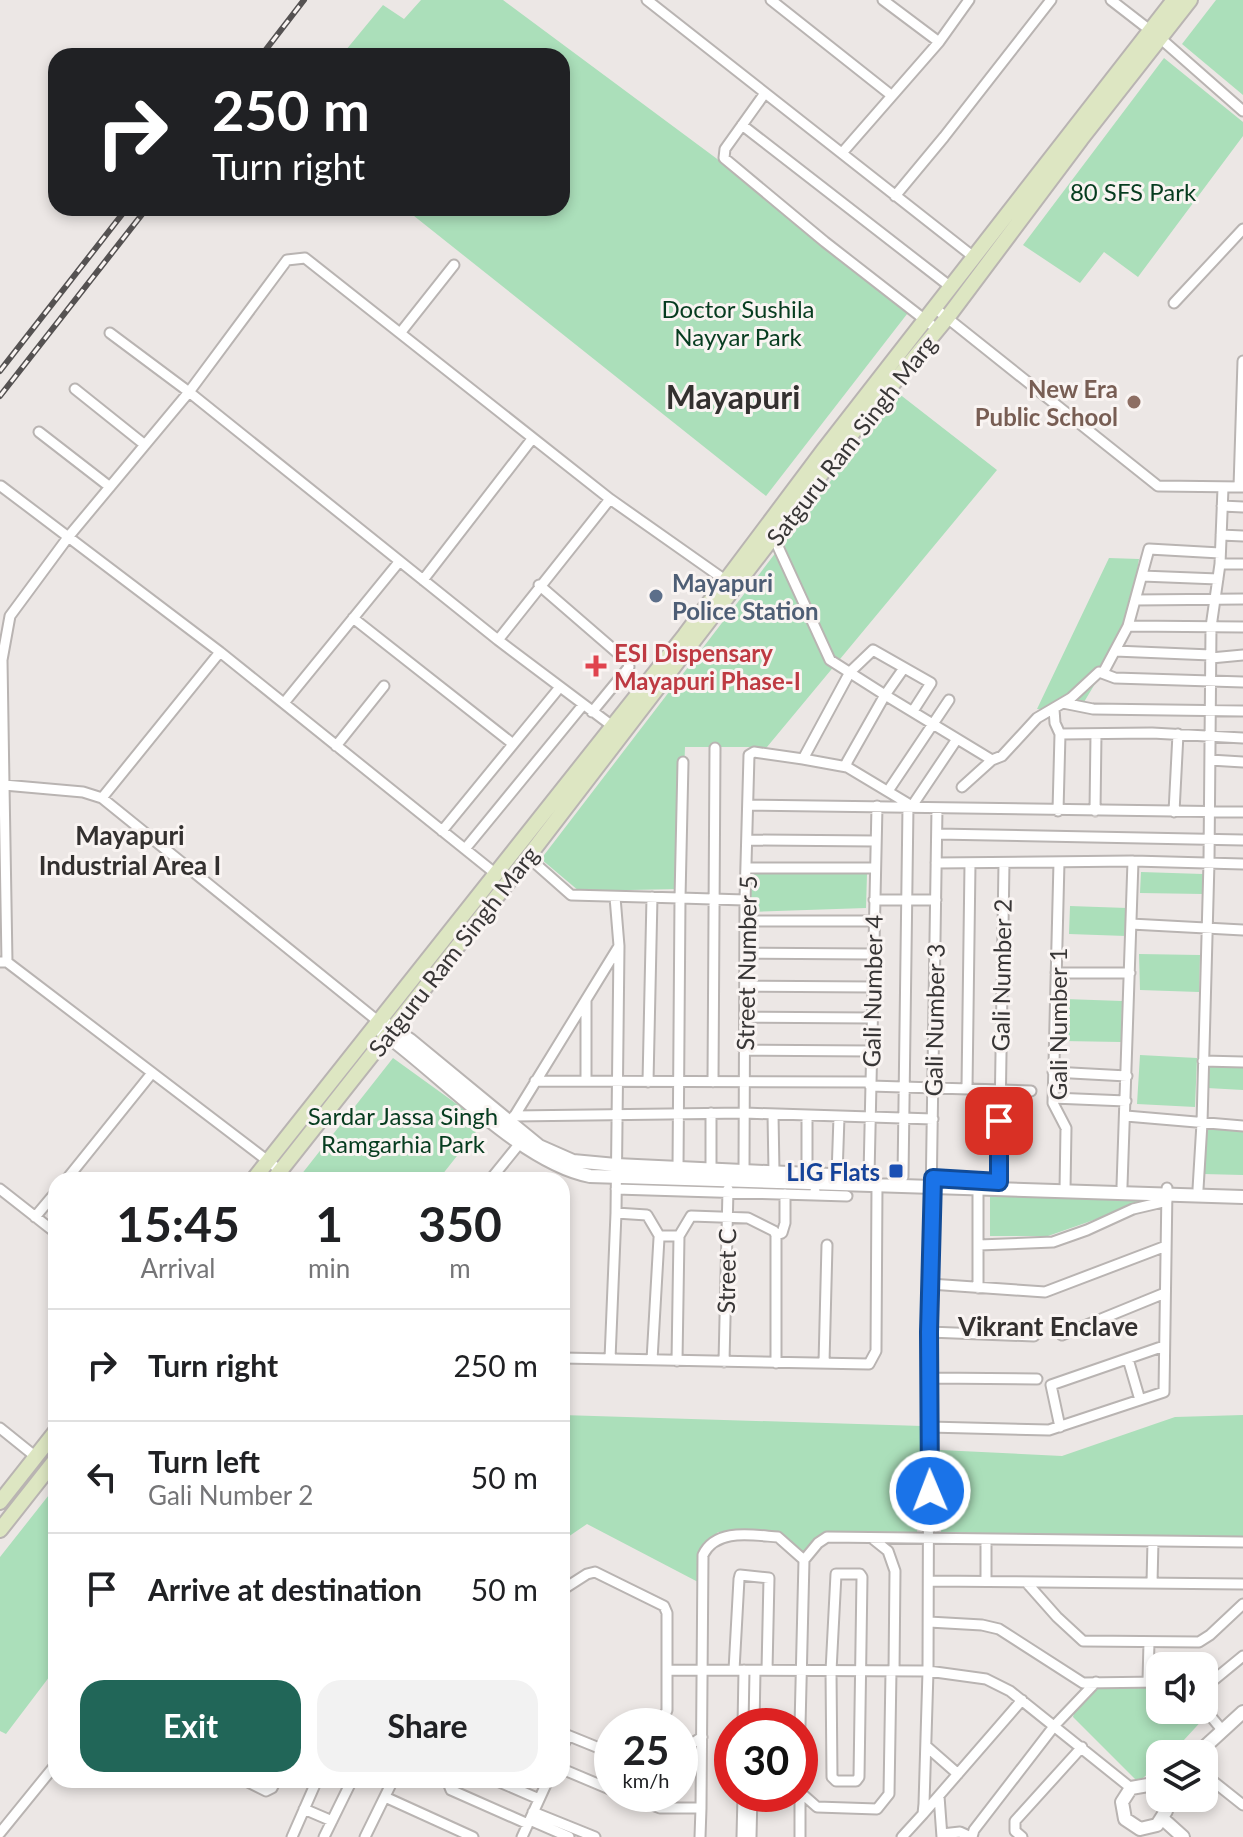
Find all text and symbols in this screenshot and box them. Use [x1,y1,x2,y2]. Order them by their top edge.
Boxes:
text: 250 m [212,76,370,143]
icon: right [80,80,184,184]
text: Turn right [212,144,365,188]
park label: 80 SFS Park [1070,177,1197,206]
park label: Doctor Sushila Nayyar Park [662,294,814,351]
street label: Satguru Ram Singh Marg [760,329,942,551]
place label: New Era Public School [975,374,1118,431]
district label: Mayapuri [666,377,800,416]
marker: New Era Public School [1125,393,1143,411]
place label: Mayapuri Police Station [672,568,819,625]
marker: Mayapuri Police Station [647,587,665,605]
place label: ESI Dispensary Mayapuri Phase-I [614,638,801,695]
marker: ESI Dispensary Mayapuri Phase-I [585,655,607,677]
district label: Mayapuri Industrial Area I [39,819,221,881]
street label: Satguru Ram Singh Marg [362,840,544,1062]
street label: Street Number 5 [730,875,762,1051]
street label: Gali Number 2 [985,898,1017,1052]
street label: Gali Number 4 [856,914,888,1068]
street label: Gali Number 3 [918,943,950,1097]
street label: Gali Number 1 [1043,948,1072,1100]
pin [965,1087,1033,1155]
icon: arrive [977,1099,1021,1143]
park label: Sardar Jassa Singh Ramgarhia Park [308,1101,498,1158]
place label: LIG Flats [786,1157,880,1186]
marker: LIG Flats [887,1162,905,1180]
text: 15:45 [116,1195,240,1252]
text: 1 [315,1195,343,1252]
text: 350 [418,1195,502,1252]
street label: Street C [711,1228,741,1314]
text: Arrival [141,1252,215,1284]
text: min [308,1252,350,1284]
text: m [449,1252,471,1284]
district label: Vikrant Enclave [957,1310,1138,1342]
icon: right [80,1343,124,1387]
text: Turn right [148,1347,278,1383]
text: 250 m [453,1347,538,1383]
text: Turn left [148,1443,260,1479]
position arrow [888,1449,972,1533]
icon: left [80,1455,124,1499]
text: 50 m [471,1459,538,1495]
text: Gali Number 2 [148,1479,313,1511]
icon: arrive [80,1567,124,1611]
text: Arrive at destination [148,1571,422,1607]
text: 50 m [471,1571,538,1607]
map controls [1146,1652,1218,1812]
button: sound [1146,1652,1218,1724]
button: Exit [80,1680,301,1772]
button: Share [317,1680,538,1772]
speed limit sign: 30 [714,1708,818,1812]
text: 25 [623,1726,669,1774]
button: layers [1146,1740,1218,1812]
text: km/h [623,1768,669,1792]

